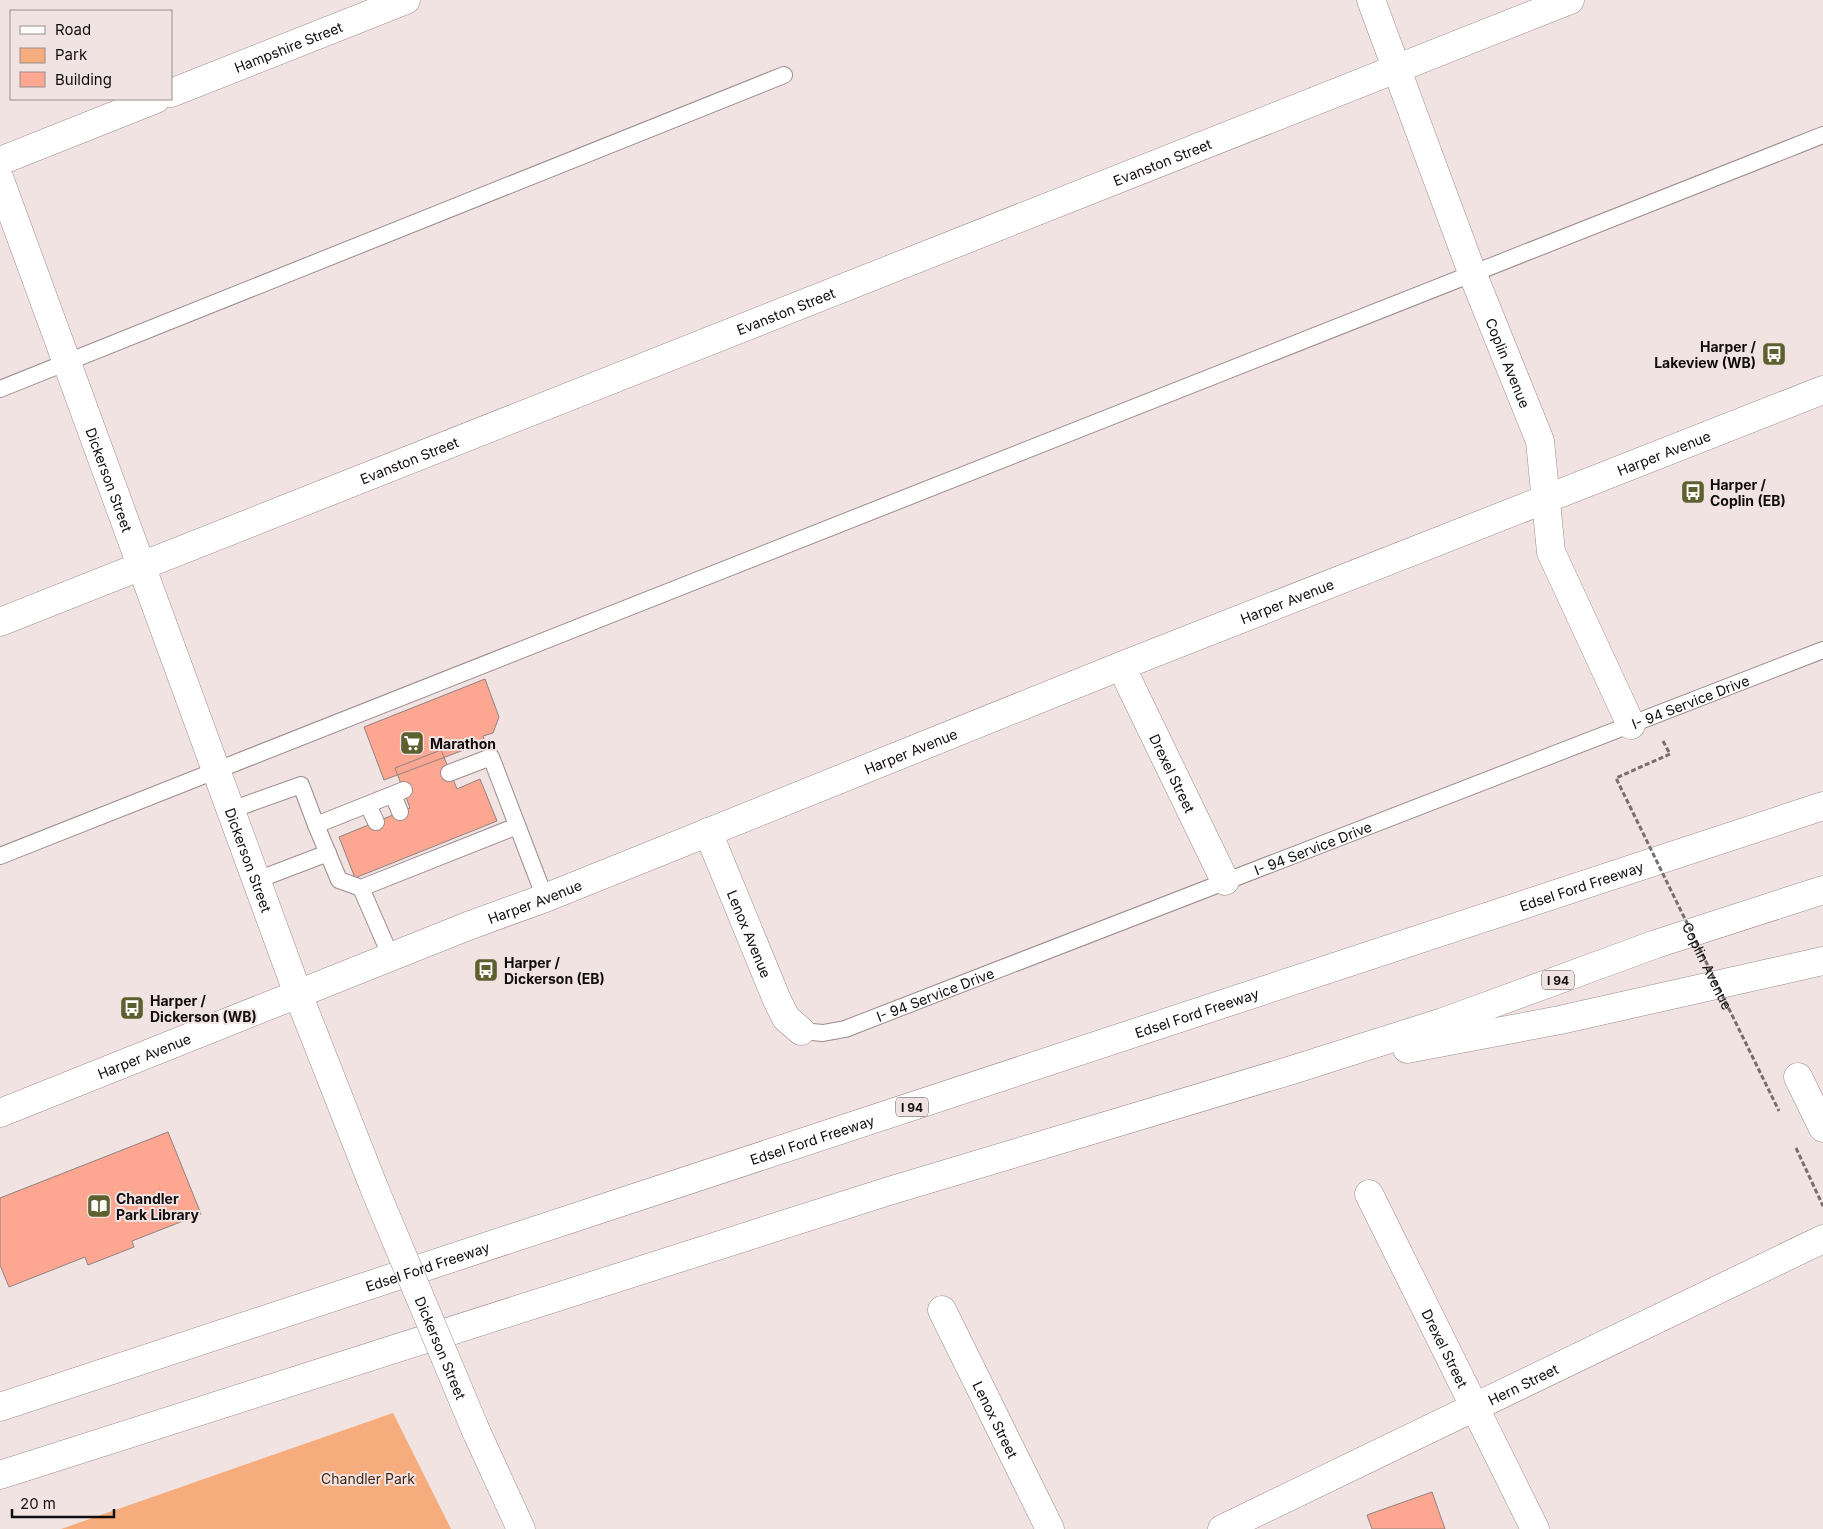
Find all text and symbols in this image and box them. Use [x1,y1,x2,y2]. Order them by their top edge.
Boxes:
legend [10,10,172,100]
street label: Hampshire Street [232,17,345,76]
text: Road [55,20,91,39]
text: Park [55,45,88,64]
text: Building [55,70,112,89]
street label: Evanston Street [1110,134,1214,189]
street label: Evanston Street [734,283,838,338]
street label: Coplin Avenue [1483,315,1534,410]
place label: Harper / Lakeview (WB) [1654,338,1757,371]
bus stop icon: Harper / Lakeview (WB) [1761,341,1787,367]
street label: Dickerson Street [83,425,137,534]
street label: Harper Avenue [1615,427,1713,479]
street label: Evanston Street [357,433,461,487]
place label: Harper / Coplin (EB) [1710,476,1786,509]
bus stop icon: Harper / Coplin (EB) [1680,479,1706,505]
street label: Harper Avenue [1238,575,1336,627]
street label: I- 94 Service Drive [1629,671,1751,732]
street label: Harper Avenue [861,724,960,777]
supermarket icon: Marathon [399,730,425,756]
street label: Drexel Street [1147,731,1199,816]
place label: Marathon [430,735,496,752]
street label: Dickerson Street [222,805,276,915]
street label: I- 94 Service Drive [1251,817,1374,878]
street label: Edsel Ford Freeway [1517,857,1646,914]
street label: Harper Avenue [485,876,584,927]
street label: Lenox Avenue [724,887,775,980]
street label: Coplin Avenue [1679,919,1736,1012]
place label: Harper / Dickerson (EB) [504,954,605,987]
bus stop icon: Harper / Dickerson (EB) [473,957,499,983]
street label: I- 94 Service Drive [874,964,996,1025]
road number: I 94 [1542,970,1574,990]
street label: Edsel Ford Freeway [1132,984,1261,1041]
place label: Harper / Dickerson (WB) [150,992,257,1025]
bus stop icon: Harper / Dickerson (WB) [119,995,145,1021]
street label: Harper Avenue [95,1029,193,1082]
road number: I 94 [896,1098,928,1116]
street label: Edsel Ford Freeway [748,1111,876,1168]
place label: Chandler Park Library [116,1190,199,1223]
library icon: Chandler Park Library [86,1193,112,1219]
street label: Edsel Ford Freeway [363,1238,492,1294]
street label: Dickerson Street [412,1294,470,1402]
street label: Drexel Street [1419,1306,1472,1391]
street label: Hern Street [1485,1360,1561,1408]
street label: Lenox Street [970,1378,1022,1461]
park label: Chandler Park [321,1470,415,1487]
scale bar [12,1486,115,1518]
text: 20 m [20,1494,56,1513]

